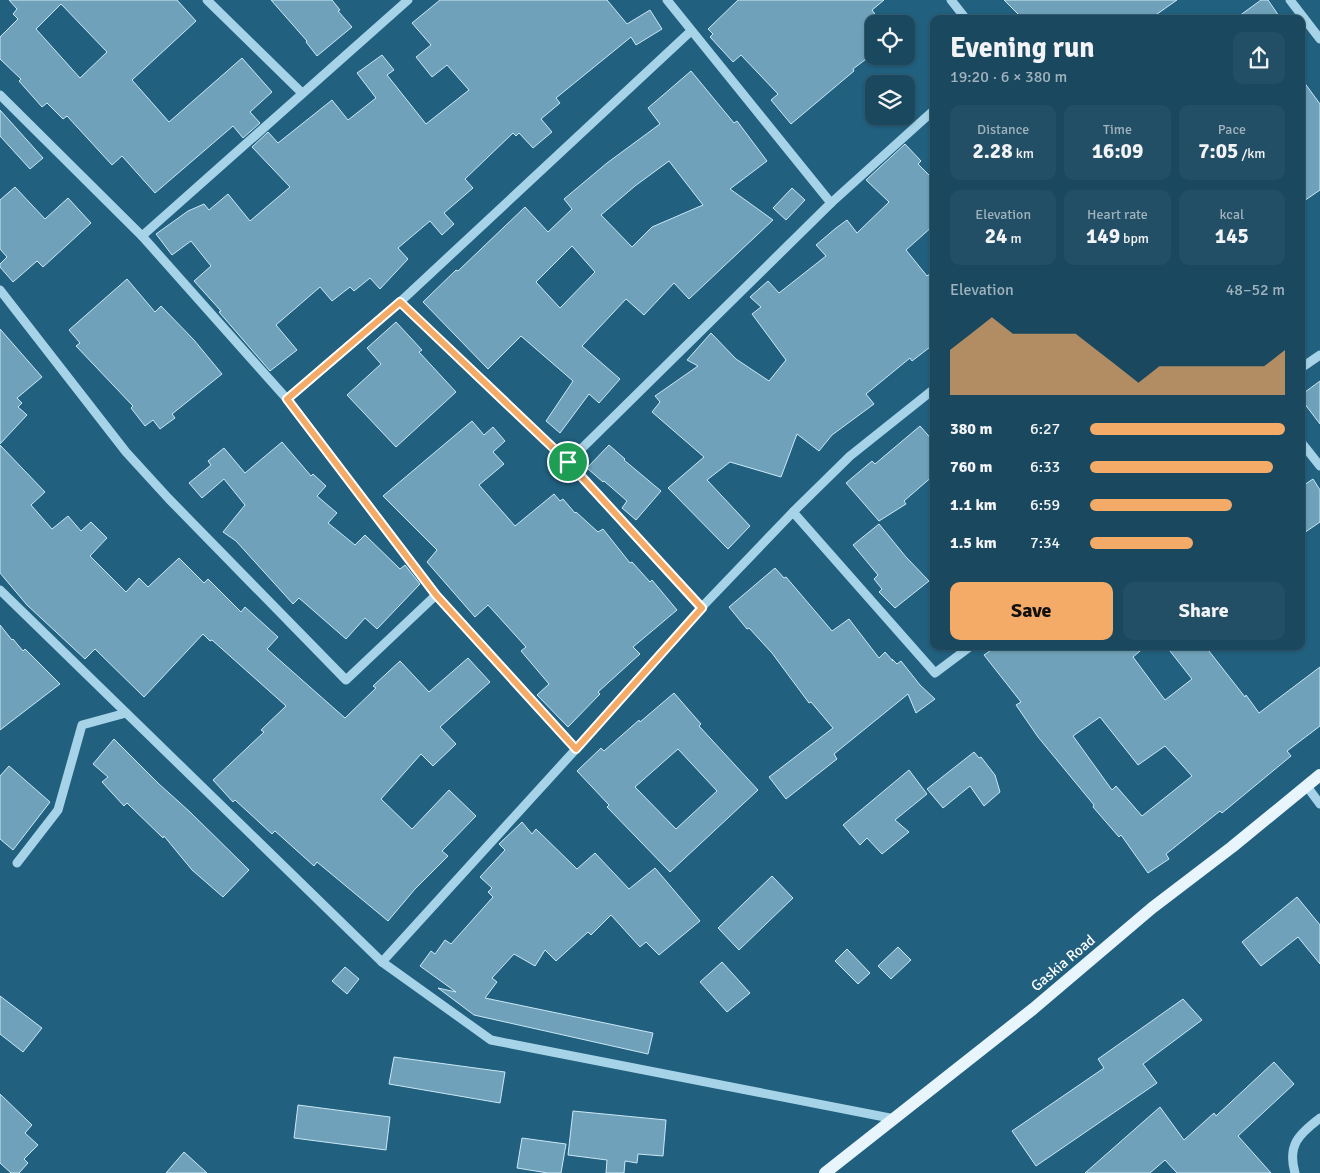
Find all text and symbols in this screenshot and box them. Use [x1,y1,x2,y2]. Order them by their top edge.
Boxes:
map controls [865,15,915,125]
button: locate [865,15,915,65]
text: Evening run [950,31,1095,65]
button: share [1233,32,1285,84]
text: 19:20 · 6 × 380 m [950,67,1067,87]
button: layers [865,75,915,125]
text: Distance [977,121,1029,138]
text: Time [1103,121,1132,138]
text: Pace [1218,121,1246,138]
text: 2.28 [973,138,1013,164]
text: 16:09 [1092,138,1143,164]
text: 7:05 [1198,138,1238,164]
text: km [1013,145,1034,162]
text: /km [1238,145,1266,162]
text: Elevation [975,206,1031,223]
text: Heart rate [1087,206,1148,223]
text: kcal [1220,206,1244,223]
text: 24 [985,223,1007,249]
text: 149 [1086,223,1120,249]
text: 145 [1215,223,1249,249]
text: m [1007,230,1022,247]
text: bpm [1120,230,1149,247]
text: Elevation [950,280,1014,300]
text: 48–52 m [1226,280,1285,300]
text: 380 m [950,419,992,439]
text: 6:27 [1030,419,1060,439]
pin [547,441,589,483]
icon: arrive [554,448,582,476]
text: 760 m [950,457,992,477]
text: 6:33 [1030,457,1060,477]
text: 1.1 km [950,495,997,515]
text: 6:59 [1030,495,1060,515]
text: 1.5 km [950,533,997,553]
text: 7:34 [1030,533,1060,553]
button: Save [950,582,1113,640]
button: Share [1123,582,1285,640]
street label: Gaskia Road [1027,931,1099,995]

